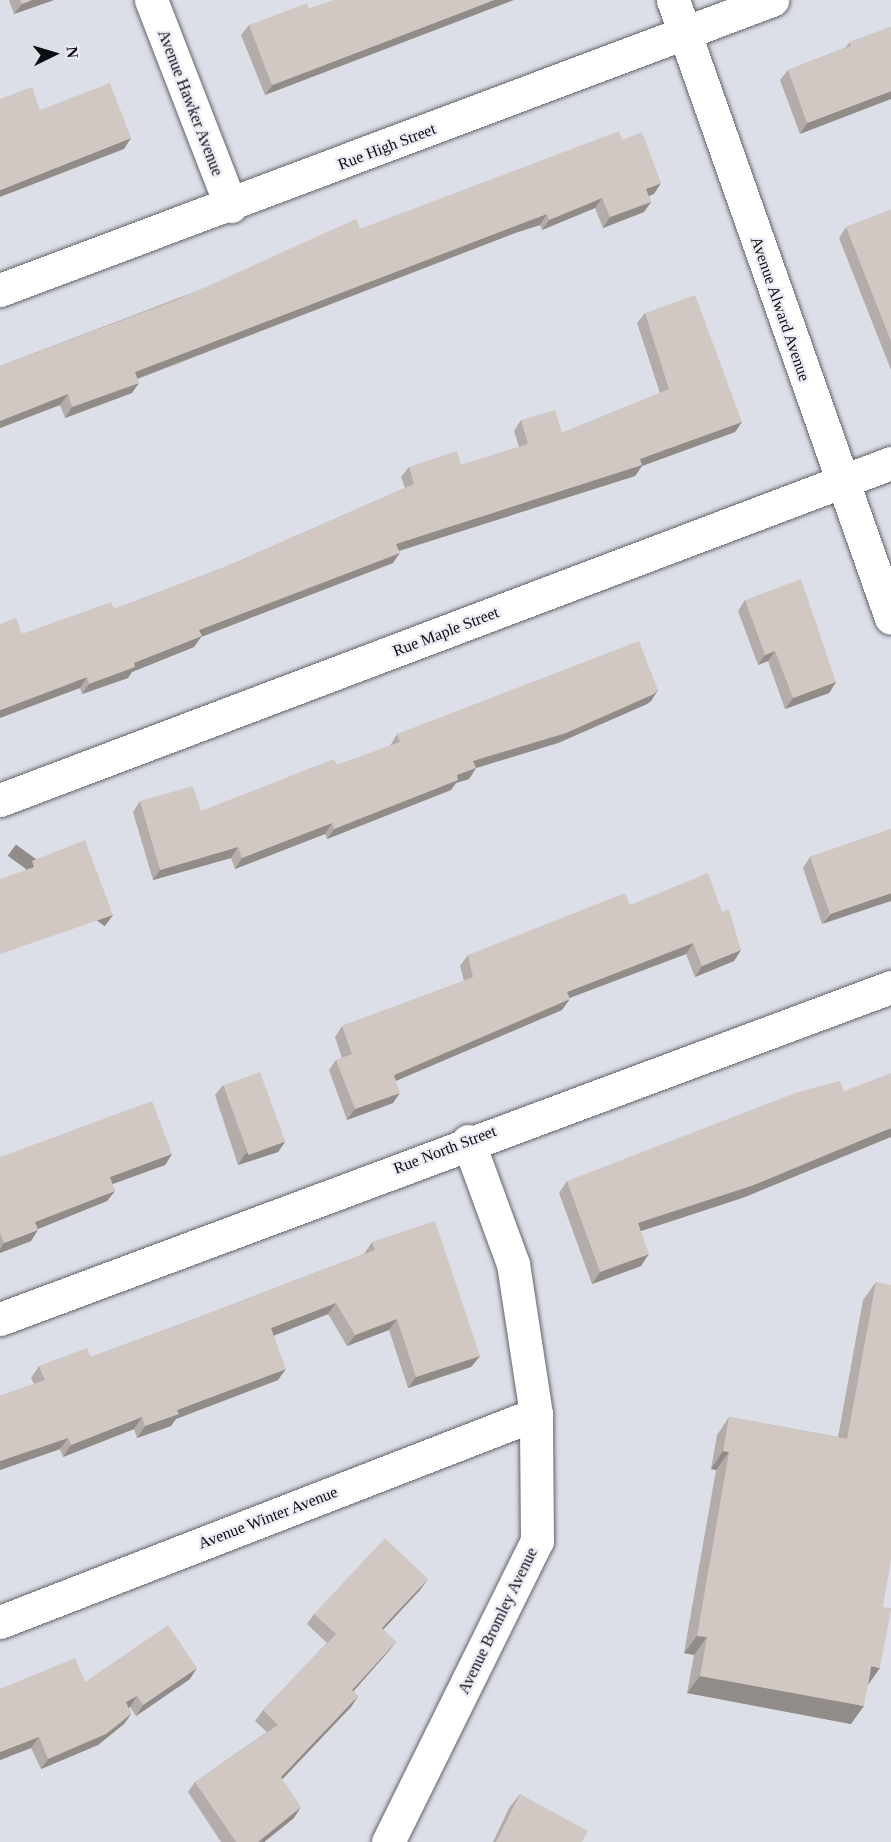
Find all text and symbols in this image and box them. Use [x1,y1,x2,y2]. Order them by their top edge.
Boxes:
north arrow [24,24,84,84]
street label: Avenue Hawker Avenue [153,27,227,179]
text: N [63,46,81,59]
street label: Rue High Street [335,120,439,174]
street label: Avenue Alward Avenue [746,233,814,385]
street label: Rue Maple Street [390,603,502,661]
street label: Rue North Street [391,1122,499,1178]
street label: Avenue Winter Avenue [195,1482,341,1554]
street label: Avenue Bromley Avenue [454,1544,542,1698]

